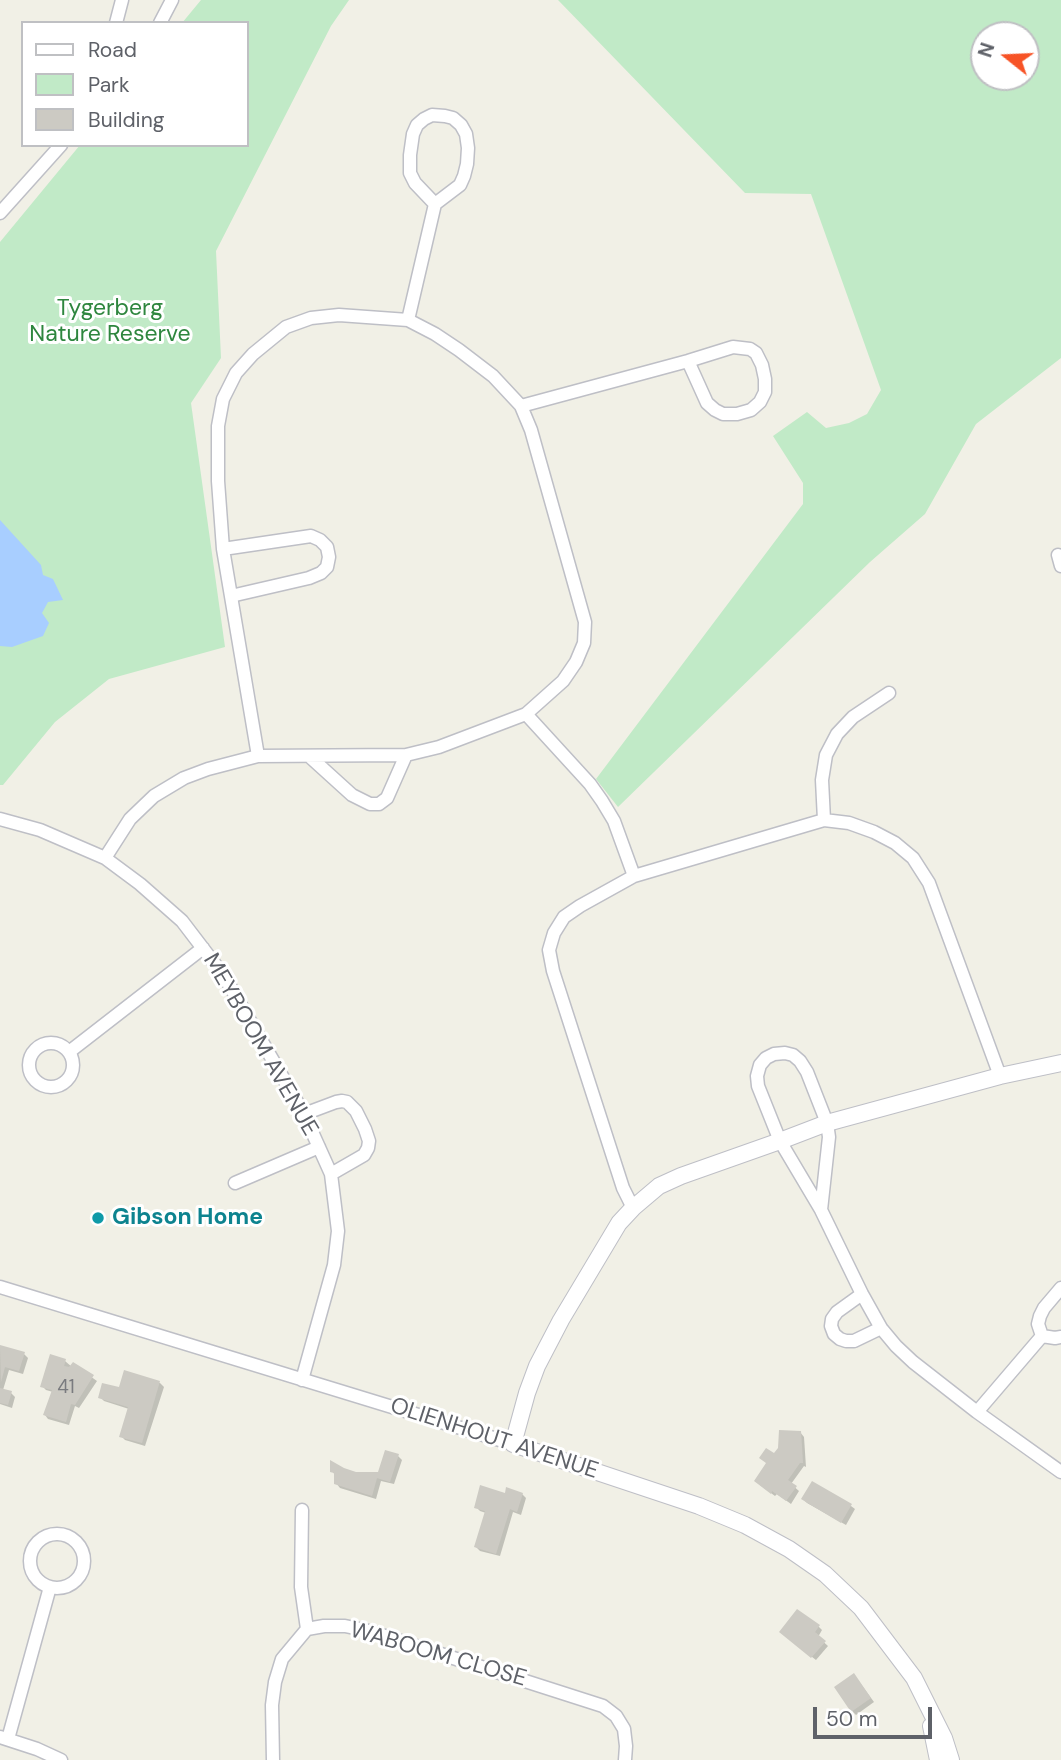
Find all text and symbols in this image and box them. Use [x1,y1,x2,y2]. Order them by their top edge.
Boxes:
legend [21,21,248,147]
north arrow [970,21,1040,91]
text: Road [88,36,137,64]
text: N [972,40,1000,60]
text: Park [88,71,129,99]
text: Building [88,106,164,134]
park label: Tygerberg Nature Reserve [29,295,191,349]
street label: MEYBOOM AVENUE [197,949,323,1141]
place label: Gibson Home [112,1204,263,1232]
marker: Gibson Home [90,1210,106,1226]
house number: 41 [57,1377,75,1399]
street label: OLIENHOUT AVENUE [386,1392,602,1486]
street label: WABOOM CLOSE [347,1617,529,1693]
scale bar [816,1694,935,1738]
text: 50 m [826,1705,877,1733]

